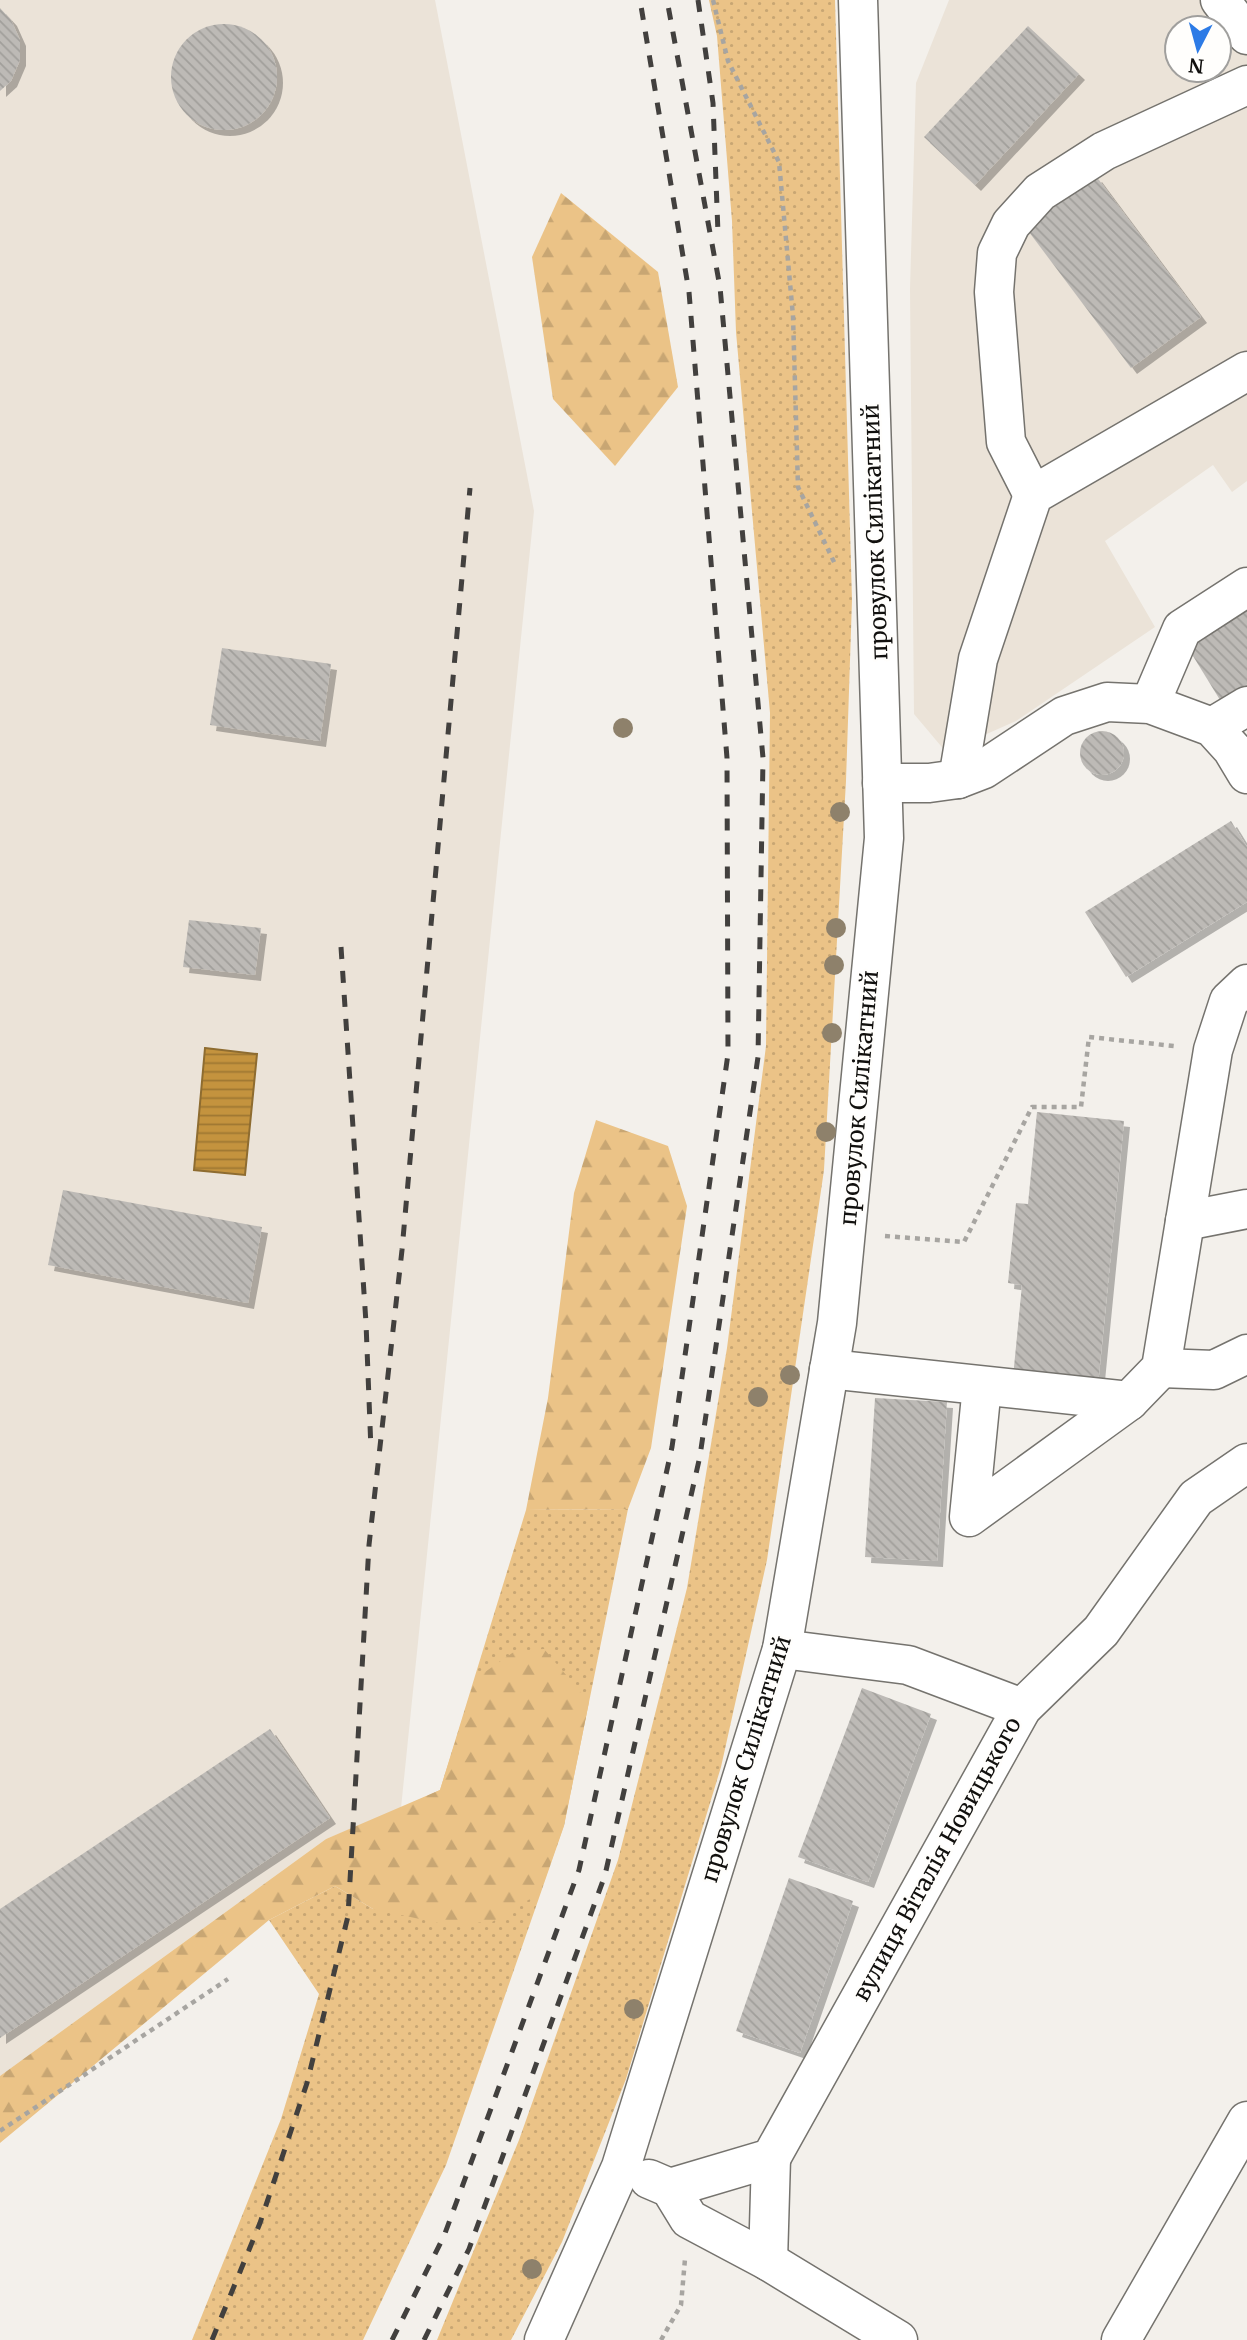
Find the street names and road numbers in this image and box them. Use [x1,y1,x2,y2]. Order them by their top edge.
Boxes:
street label: провулок Силікатний [856,404,893,661]
street label: провулок Силікатний [833,969,884,1227]
street label: провулок Силікатний [694,1632,797,1886]
street label: вулиця Віталія Новицького [846,1712,1027,2006]

